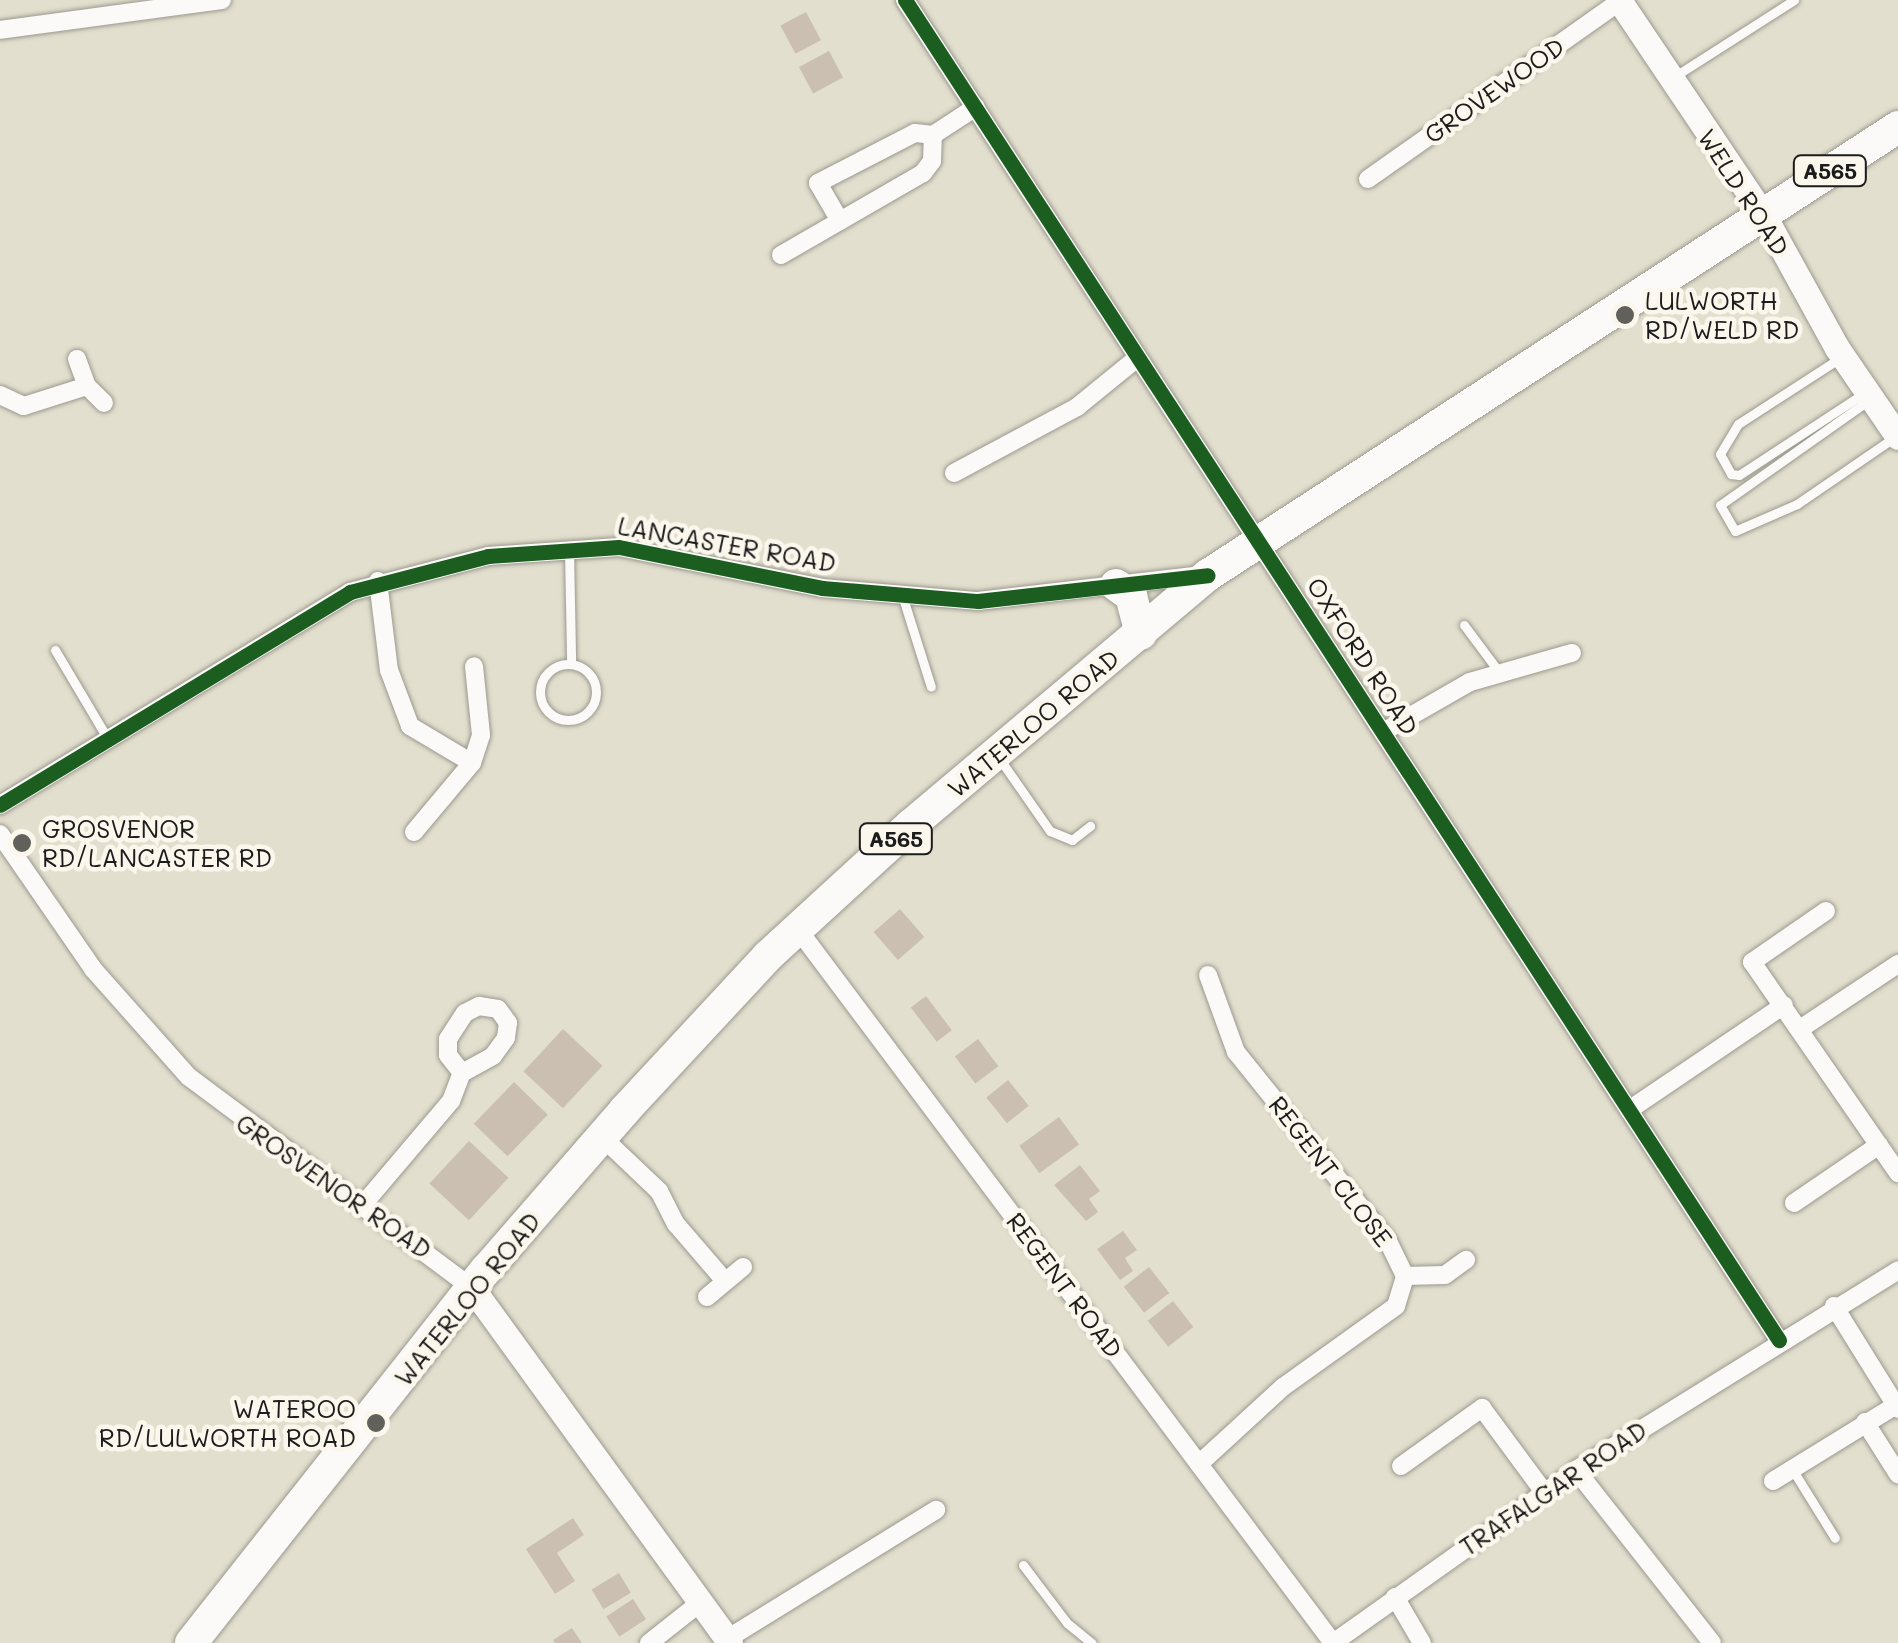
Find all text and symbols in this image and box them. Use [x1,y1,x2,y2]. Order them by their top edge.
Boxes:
street label: GROVEWOOD [1418,31,1570,149]
street label: WELD ROAD [1692,123,1796,261]
road number: A565 [1792,154,1868,188]
place label: LULWORTH RD/WELD RD [1645,286,1799,345]
marker: LULWORTH RD/WELD RD [1614,304,1636,326]
street label: LANCASTER ROAD [616,510,838,578]
street label: OXFORD ROAD [1301,572,1425,740]
street label: WATERLOO ROAD [941,643,1125,803]
place label: GROSVENOR RD/LANCASTER RD [42,814,272,873]
road number: A565 [858,822,934,856]
marker: GROSVENOR RD/LANCASTER RD [11,832,33,854]
street label: REGENT CLOSE [1263,1090,1399,1252]
street label: GROSVENOR ROAD [231,1107,437,1265]
street label: WATERLOO ROAD [388,1206,546,1392]
street label: REGENT ROAD [1001,1207,1129,1363]
place label: WATEROO RD/LULWORTH ROAD [99,1394,356,1453]
marker: WATEROO RD/LULWORTH ROAD [365,1412,387,1434]
street label: TRAFALGAR ROAD [1454,1414,1652,1562]

